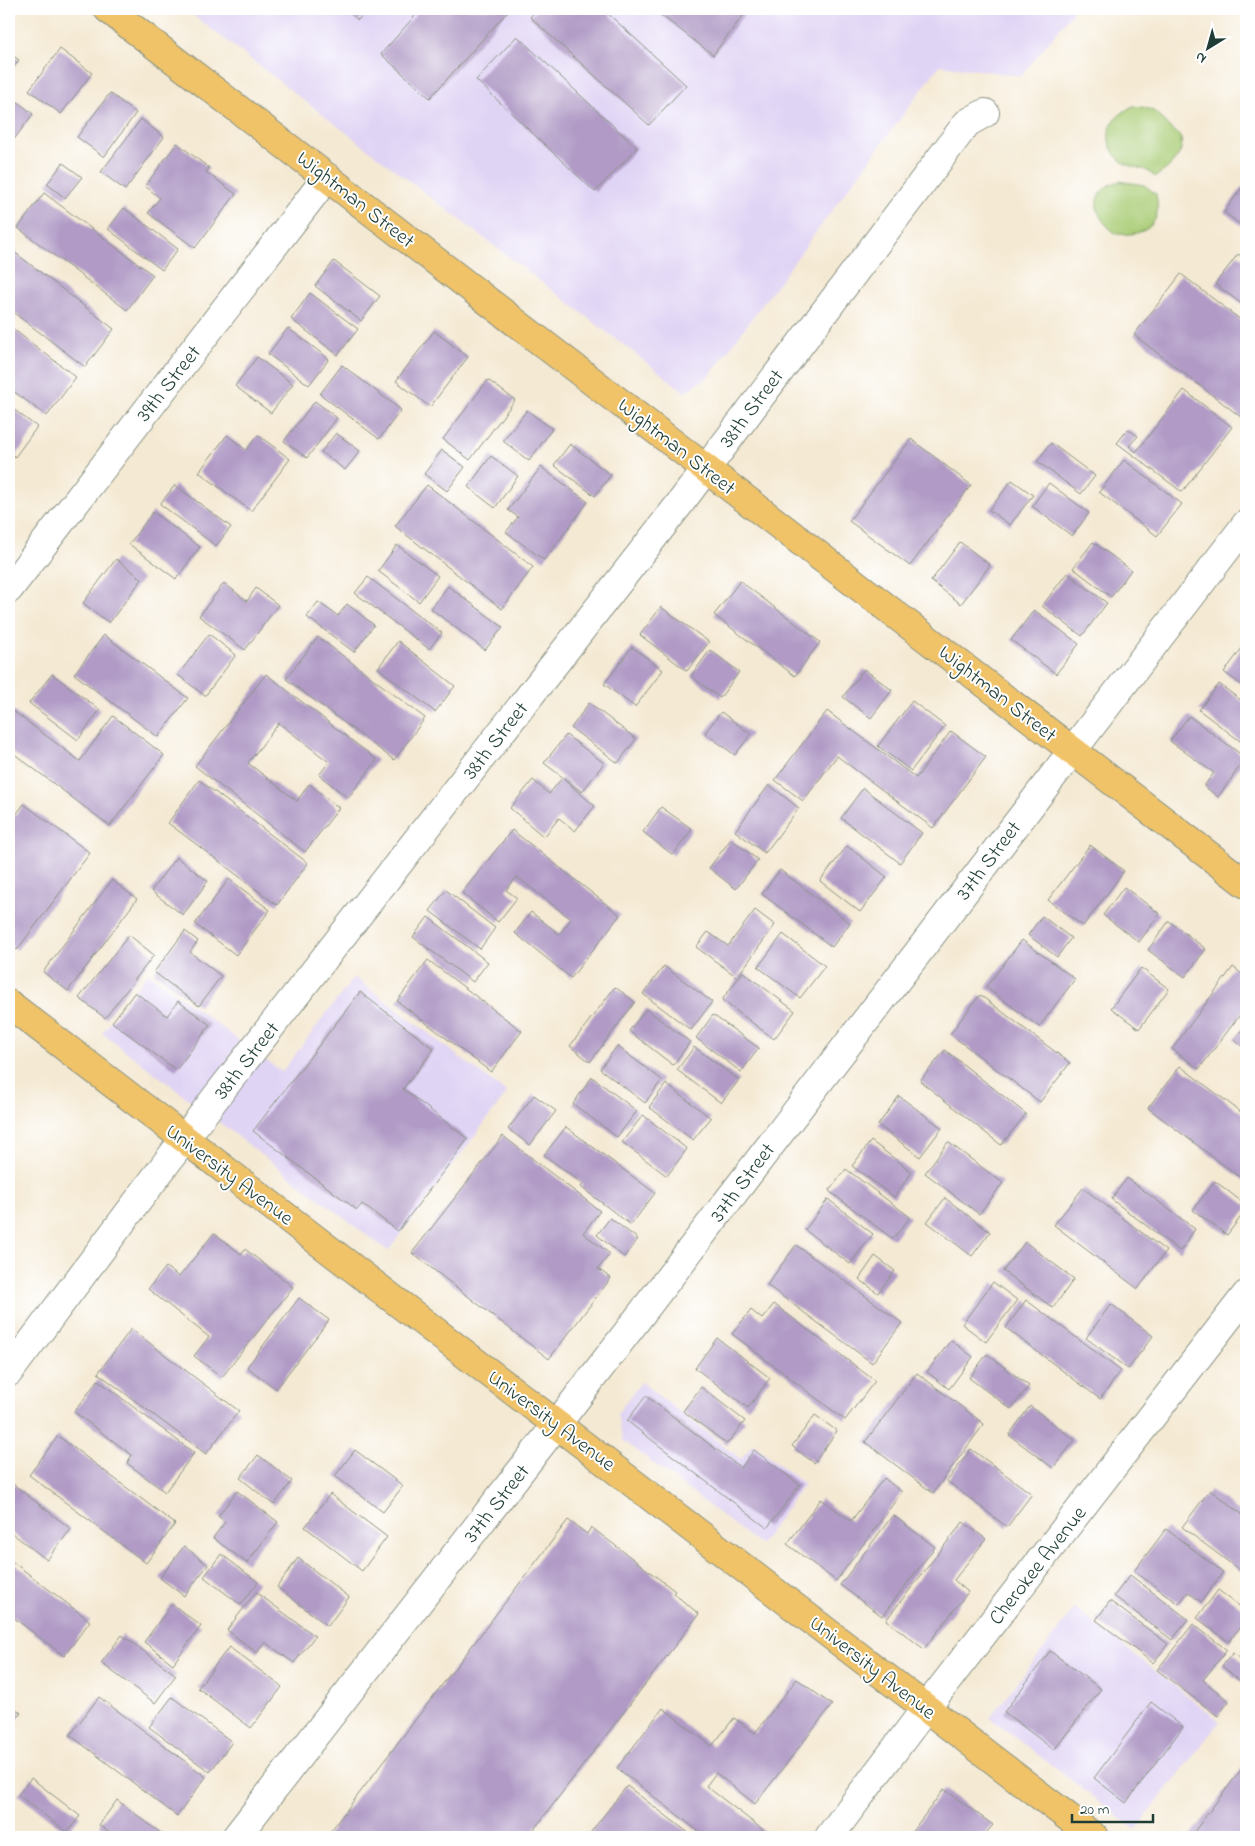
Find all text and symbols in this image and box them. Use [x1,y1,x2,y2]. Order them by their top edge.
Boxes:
north arrow [1182,22,1232,72]
text: N [1191,46,1211,68]
street label: Wightman Street [288,145,420,258]
street label: 39th Street [130,339,209,429]
street label: 38th Street [713,364,792,455]
street label: Wightman Street [609,392,741,505]
street label: Wightman Street [930,639,1062,752]
street label: 38th Street [457,696,537,787]
street label: 37th Street [950,815,1029,907]
street label: 38th Street [208,1016,288,1107]
street label: University Avenue [157,1117,300,1236]
street label: 37th Street [704,1137,783,1229]
street label: University Avenue [479,1363,622,1482]
street label: 37th Street [457,1459,538,1550]
street label: Cherokee Avenue [983,1500,1095,1632]
street label: University Avenue [801,1610,942,1730]
scale bar [1072,1791,1154,1823]
text: 20 m [1080,1799,1110,1821]

